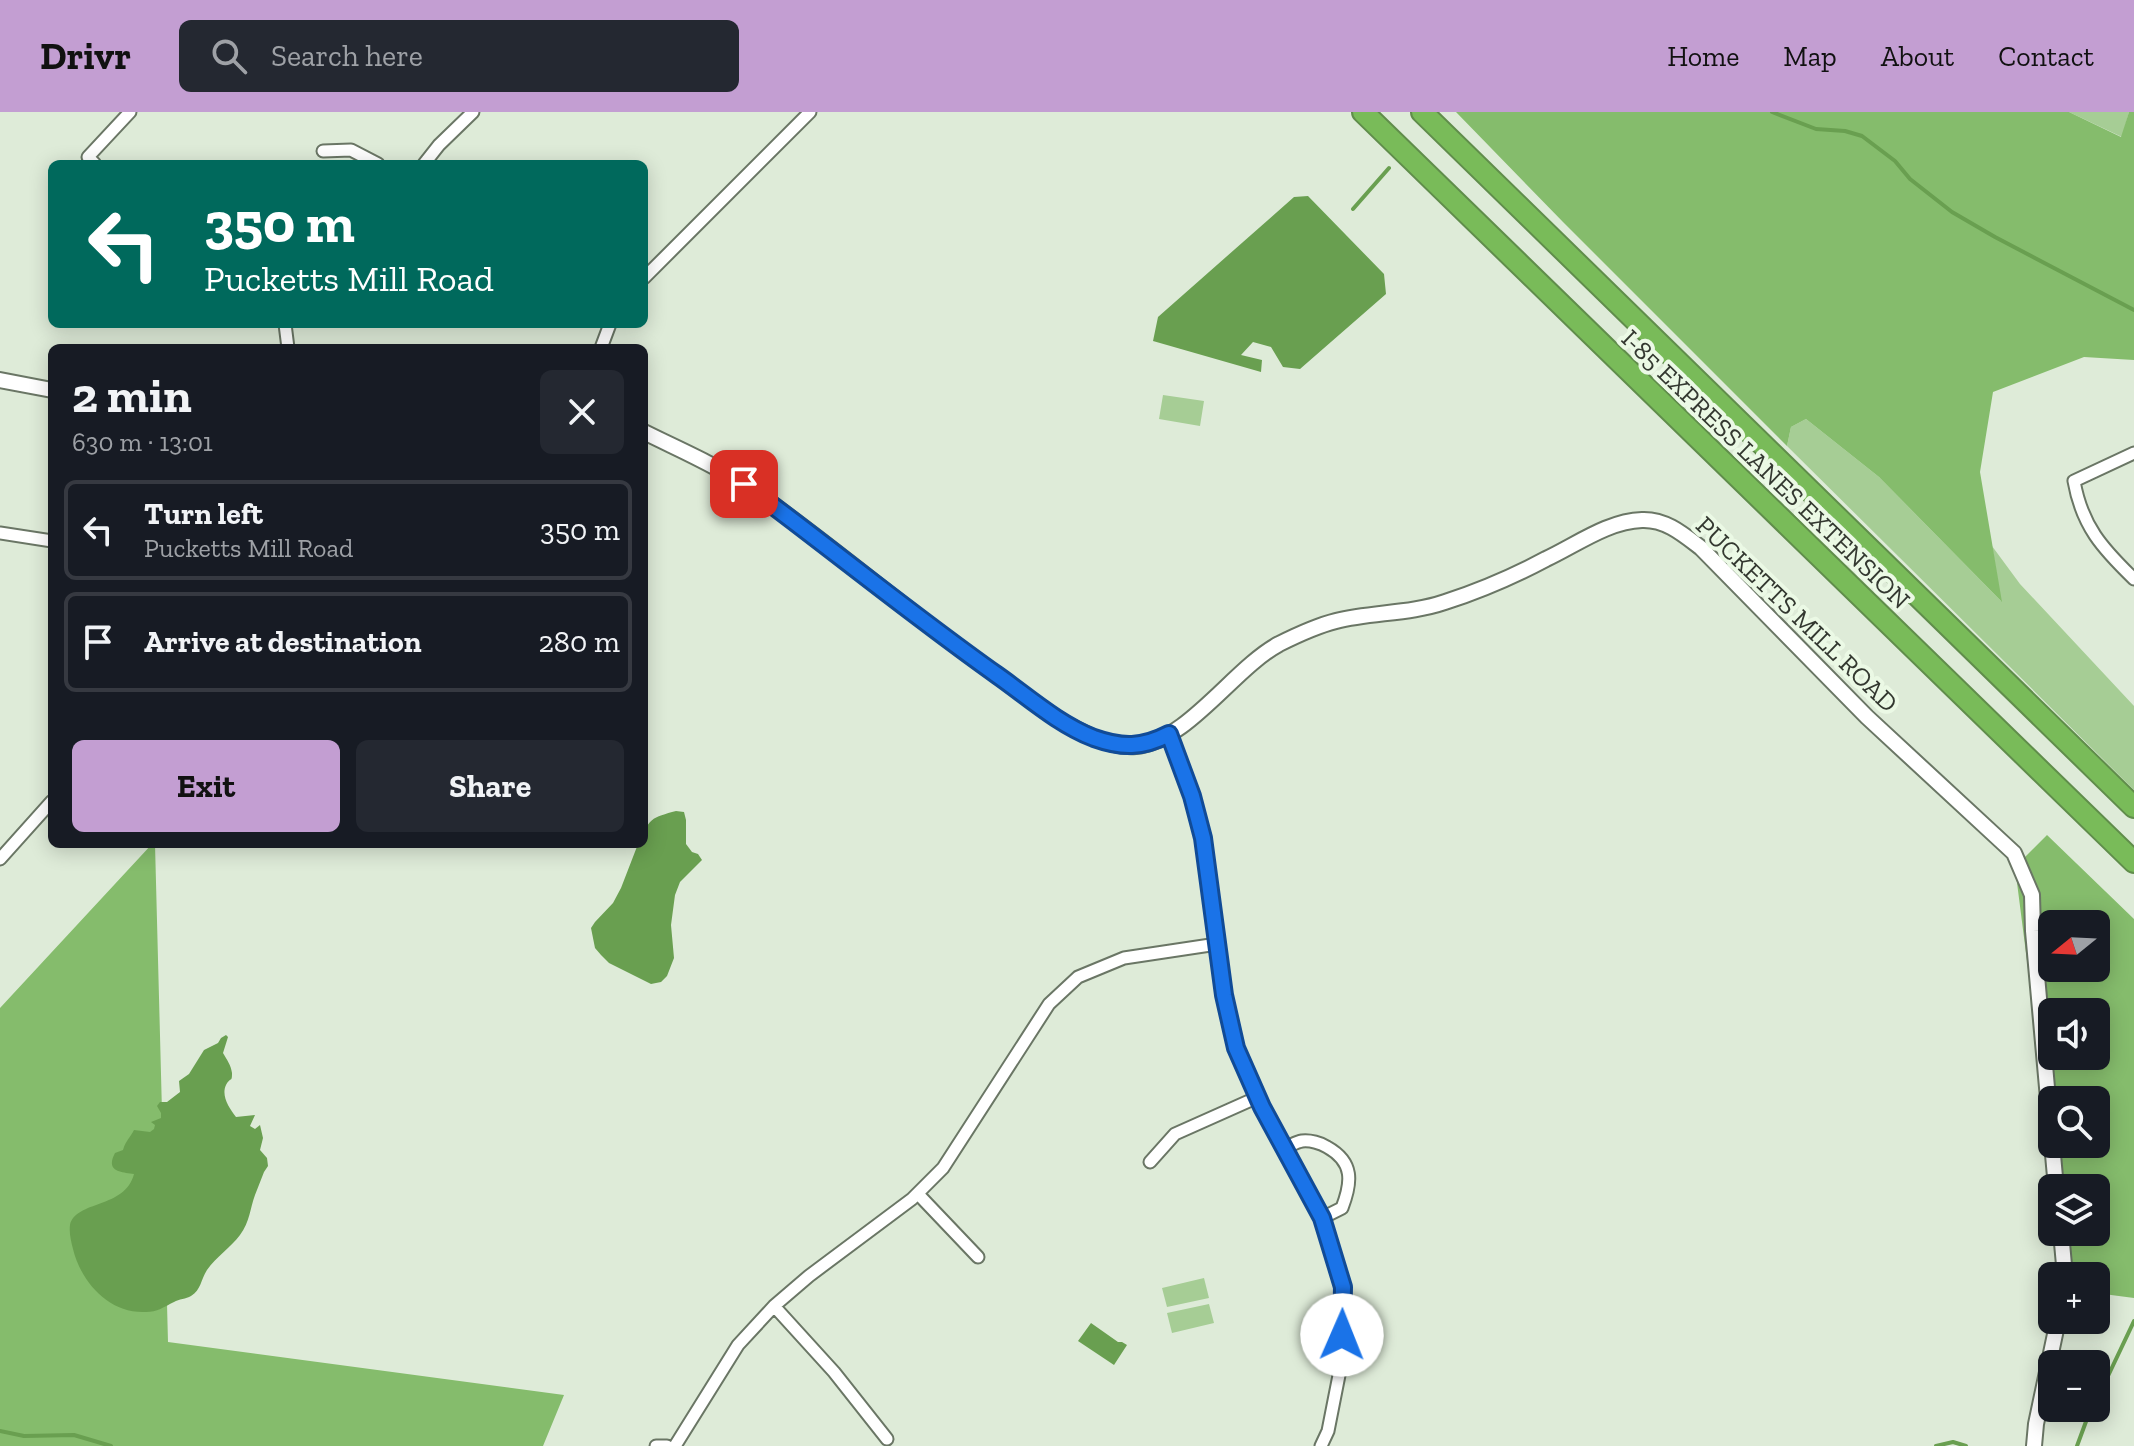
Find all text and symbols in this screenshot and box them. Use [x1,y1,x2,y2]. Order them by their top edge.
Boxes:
search box [179,20,739,92]
text: Drivr [40,33,131,79]
icon: search [207,34,251,78]
text: Search here [271,38,423,74]
text: Home [1667,40,1739,73]
text: Map [1783,40,1837,73]
text: About [1881,40,1954,73]
text: Contact [1998,40,2094,73]
text: 350 m [204,189,355,256]
icon: left [72,192,176,296]
text: Pucketts Mill Road [204,257,494,300]
street label: I-85 EXPRESS LANES EXTENSION [1615,322,1917,616]
text: 2 min [72,367,192,424]
button: close [540,370,624,454]
text: 630 m · 13:01 [72,426,213,458]
pin [710,450,778,518]
icon: arrive [722,462,766,506]
text: Turn left [144,496,263,532]
icon: left [76,508,120,552]
street label: PUCKETTS MILL ROAD [1689,509,1905,719]
text: 350 m [540,512,620,548]
text: Pucketts Mill Road [144,532,353,564]
icon: arrive [76,620,120,664]
text: Arrive at destination [144,624,421,660]
text: 280 m [538,624,620,660]
button: Exit [72,740,340,832]
button: Share [356,740,624,832]
north arrow [2038,910,2110,982]
map controls [2038,910,2110,1422]
button: sound [2038,998,2110,1070]
button: search [2038,1086,2110,1158]
button: layers [2038,1174,2110,1246]
button: + [2038,1262,2110,1334]
position arrow [1300,1293,1384,1377]
button: − [2038,1350,2110,1422]

